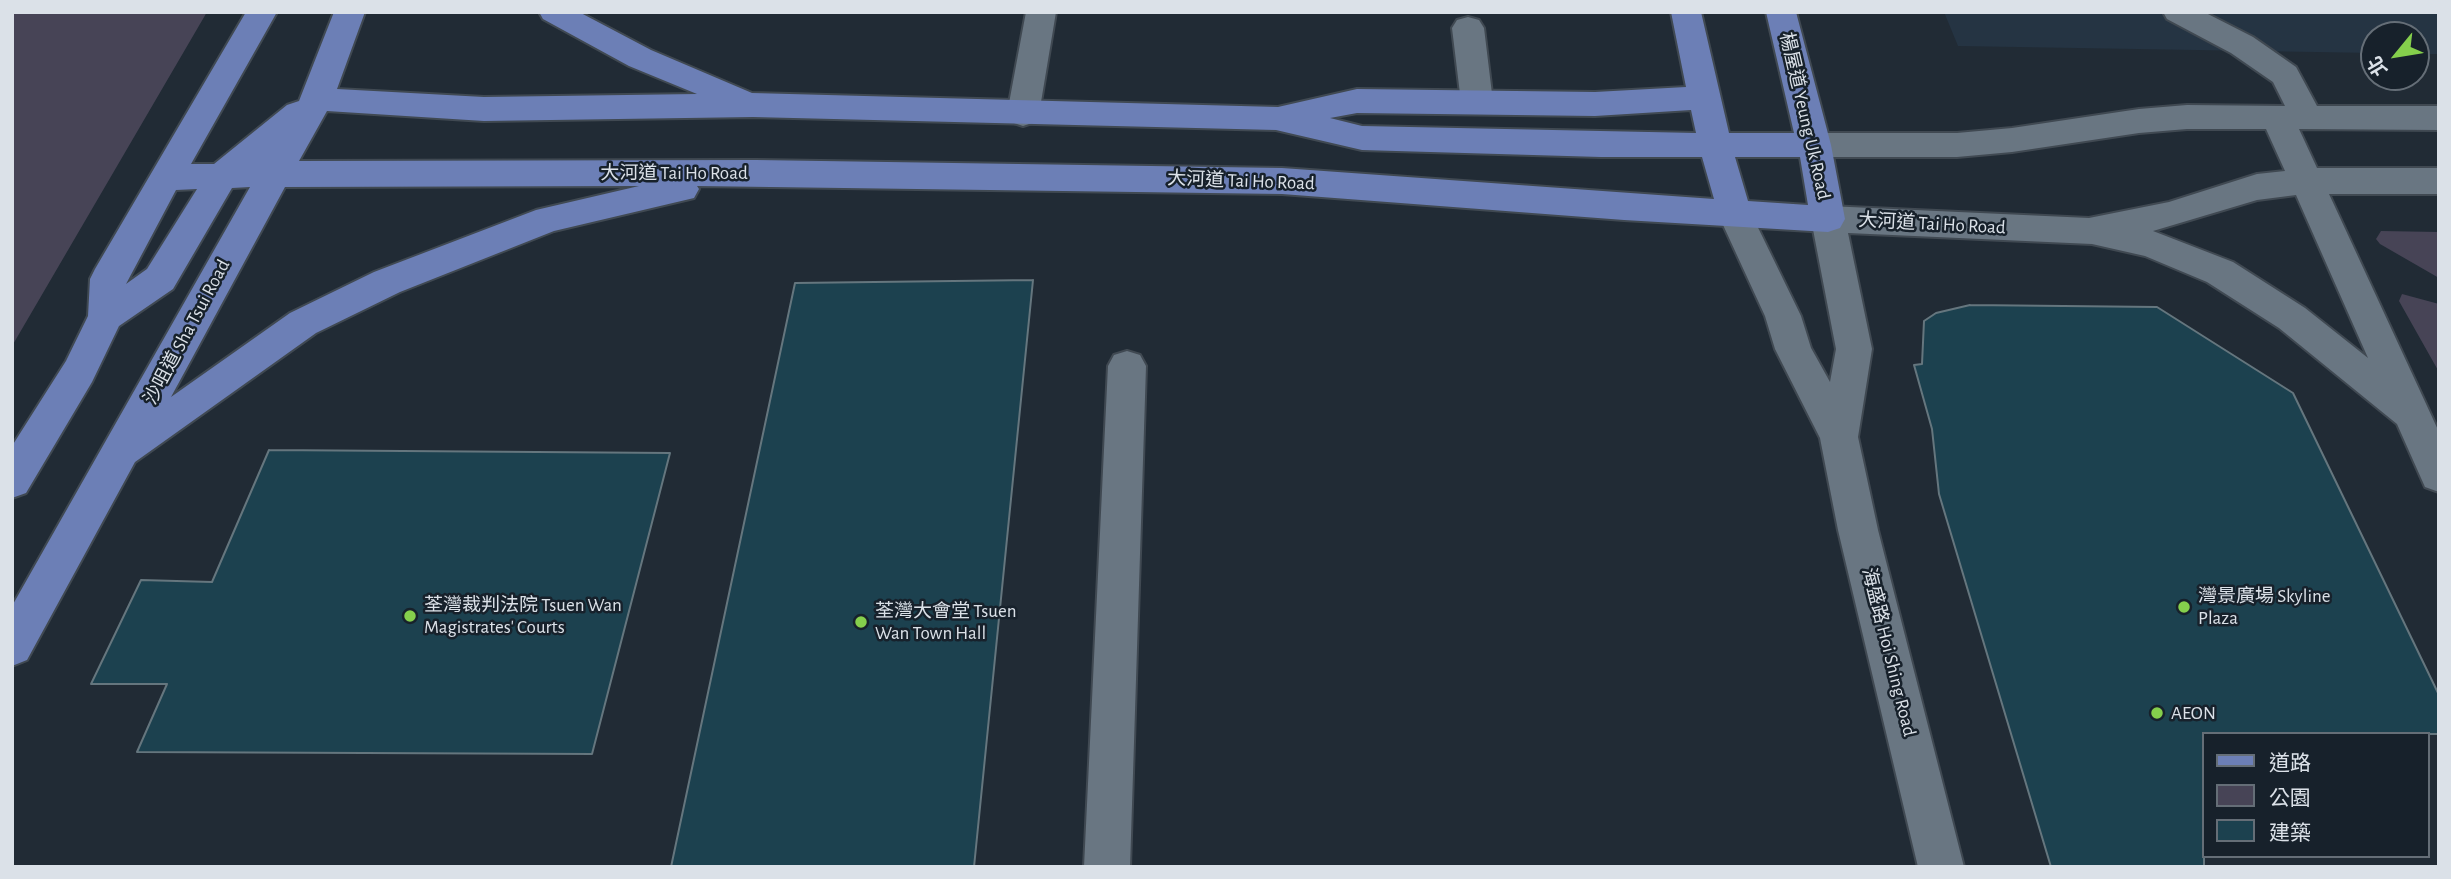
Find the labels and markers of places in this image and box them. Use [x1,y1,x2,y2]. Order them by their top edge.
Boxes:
place label: 灣景廣場 Skyline Plaza [2198,585,2331,629]
place label: 荃灣裁判法院 Tsuen Wan Magistrates' Courts [424,594,622,638]
marker: 灣景廣場 Skyline Plaza [2176,599,2192,615]
place label: 荃灣大會堂 Tsuen Wan Town Hall [875,600,1016,644]
marker: 荃灣裁判法院 Tsuen Wan Magistrates' Courts [402,608,418,624]
marker: 荃灣大會堂 Tsuen Wan Town Hall [853,614,869,630]
place label: AEON [2171,702,2216,724]
marker: AEON [2149,705,2165,721]

